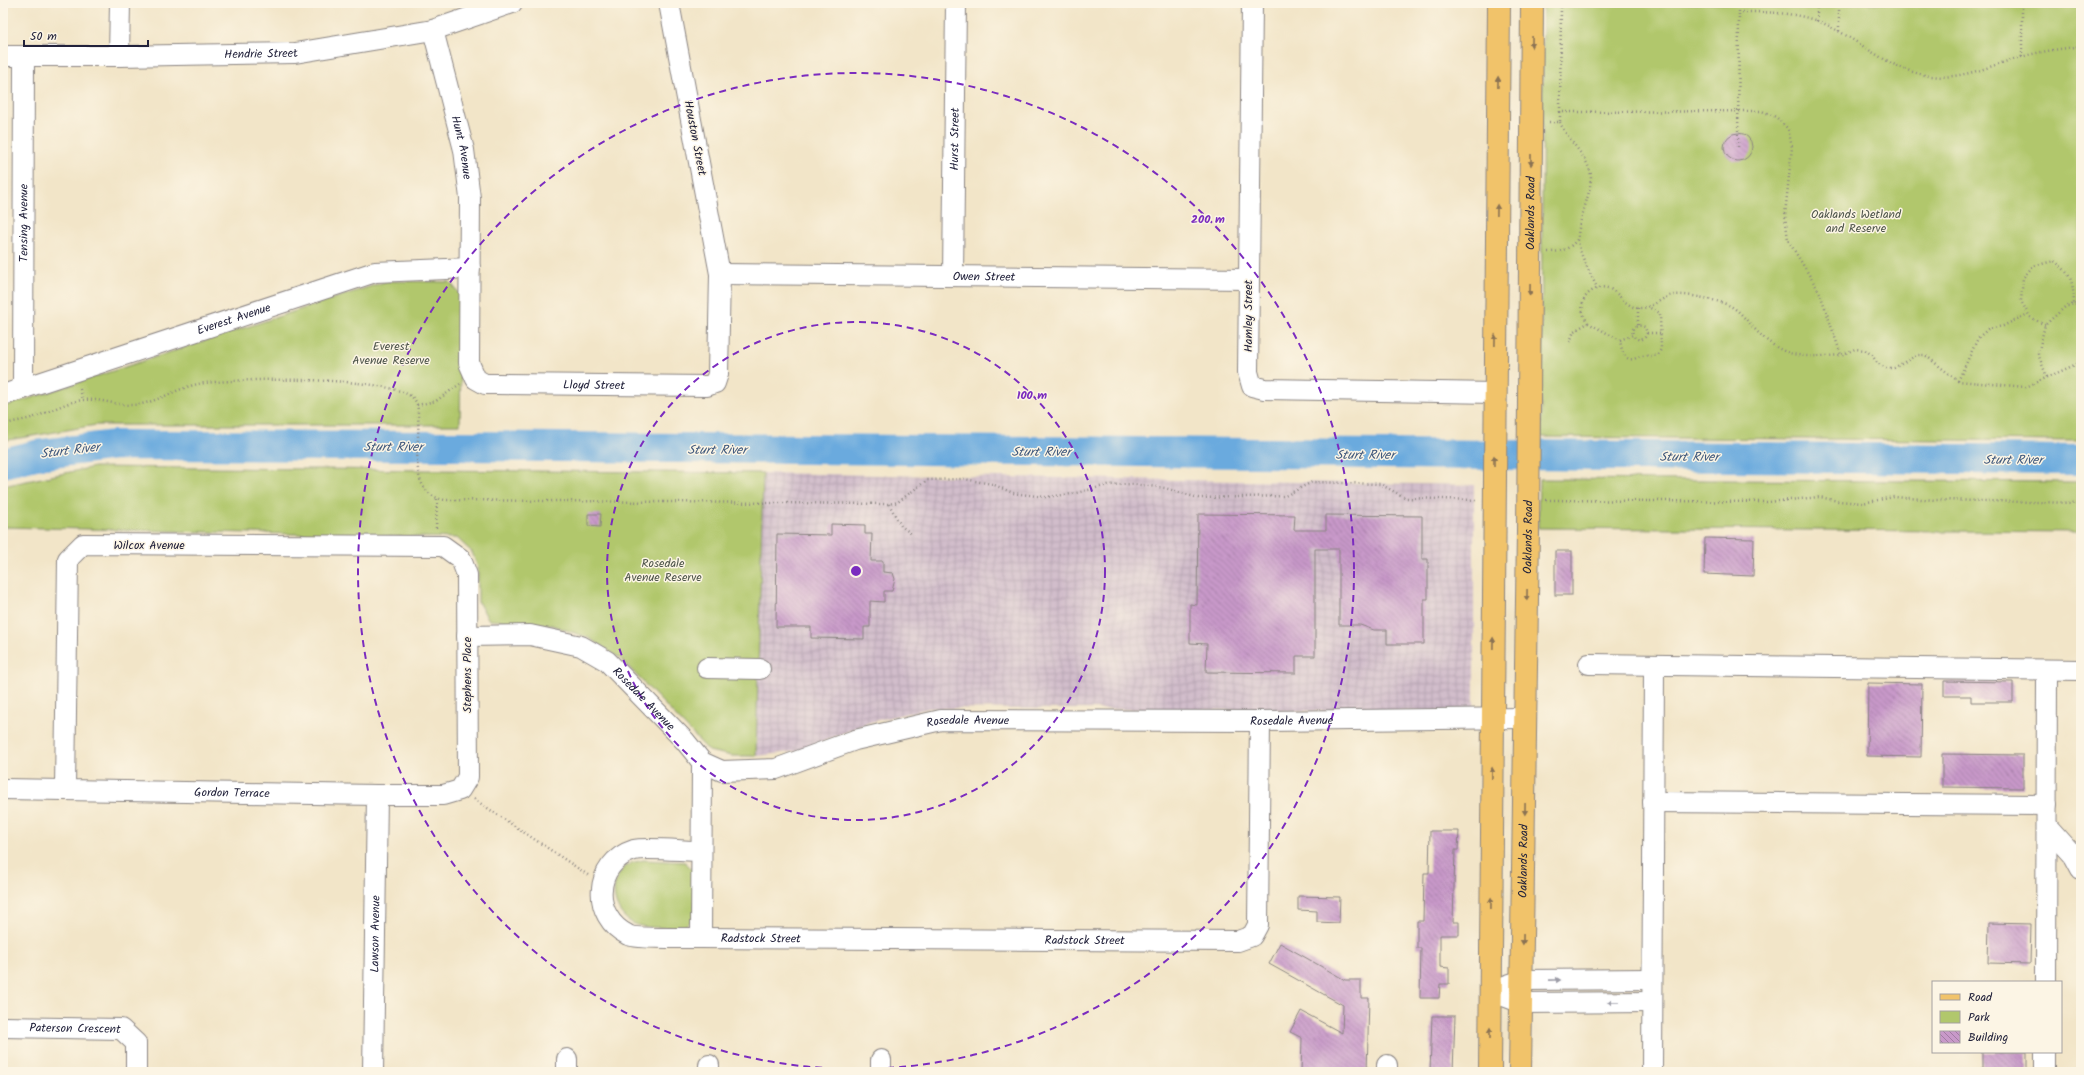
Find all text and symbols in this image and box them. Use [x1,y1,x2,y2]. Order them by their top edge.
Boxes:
scale bar [24,22,148,48]
text: 50 m [30,27,57,46]
one-way arrow [1529,36,1535,49]
street label: Hendrie Street [224,43,300,64]
one-way arrow [1495,75,1501,88]
street label: Houston Street [678,99,712,177]
street label: Hurst Street [945,107,964,171]
street label: Hunt Avenue [446,113,477,181]
one-way arrow [1528,154,1534,167]
street label: Oaklands Road [1521,175,1540,250]
street label: Tensing Avenue [14,183,33,262]
one-way arrow [1494,203,1500,216]
park label: Oaklands Wetland and Reserve [1811,205,1902,238]
text: 200 m [1191,210,1225,229]
street label: Owen Street [953,267,1016,286]
street label: Hamley Street [1239,279,1258,352]
one-way arrow [1526,284,1533,296]
street label: Everest Avenue [194,297,274,340]
one-way arrow [1492,333,1498,346]
park label: Everest Avenue Reserve [352,337,430,370]
street label: Lloyd Street [563,375,625,395]
text: 100 m [1017,386,1047,405]
water label: Sturt River [39,437,103,465]
water label: Sturt River [363,437,425,458]
water label: Sturt River [687,440,749,461]
water label: Sturt River [1011,442,1073,463]
water label: Sturt River [1335,445,1397,466]
water label: Sturt River [1659,447,1721,468]
water label: Sturt River [1983,450,2045,471]
one-way arrow [1491,454,1497,467]
street label: Oaklands Road [1518,499,1538,574]
street label: Wilcox Avenue [113,536,185,555]
park label: Rosedale Avenue Reserve [624,554,702,587]
centre of rings [849,564,863,578]
one-way arrow [1524,589,1530,602]
street label: Stephens Place [458,636,477,713]
one-way arrow [1490,636,1496,649]
street label: Rosedale Avenue [608,662,680,736]
street label: Rosedale Avenue [924,710,1010,733]
street label: Rosedale Avenue [1250,711,1334,731]
one-way arrow [1489,766,1495,779]
street label: Gordon Terrace [194,783,271,803]
one-way arrow [1521,803,1528,815]
street label: Oaklands Road [1513,823,1533,898]
street label: Lawson Avenue [365,895,385,973]
one-way arrow [1488,896,1494,909]
street label: Radstock Street [721,929,801,948]
street label: Radstock Street [1045,930,1125,950]
one-way arrow [1520,933,1526,946]
one-way arrow [1549,977,1562,983]
legend [1932,981,2062,1053]
text: Road [1968,988,1993,1007]
one-way arrow [1606,999,1619,1005]
text: Park [1968,1008,1990,1027]
street label: Paterson Crescent [29,1018,121,1039]
one-way arrow [1487,1026,1493,1039]
text: Building [1968,1028,2008,1047]

